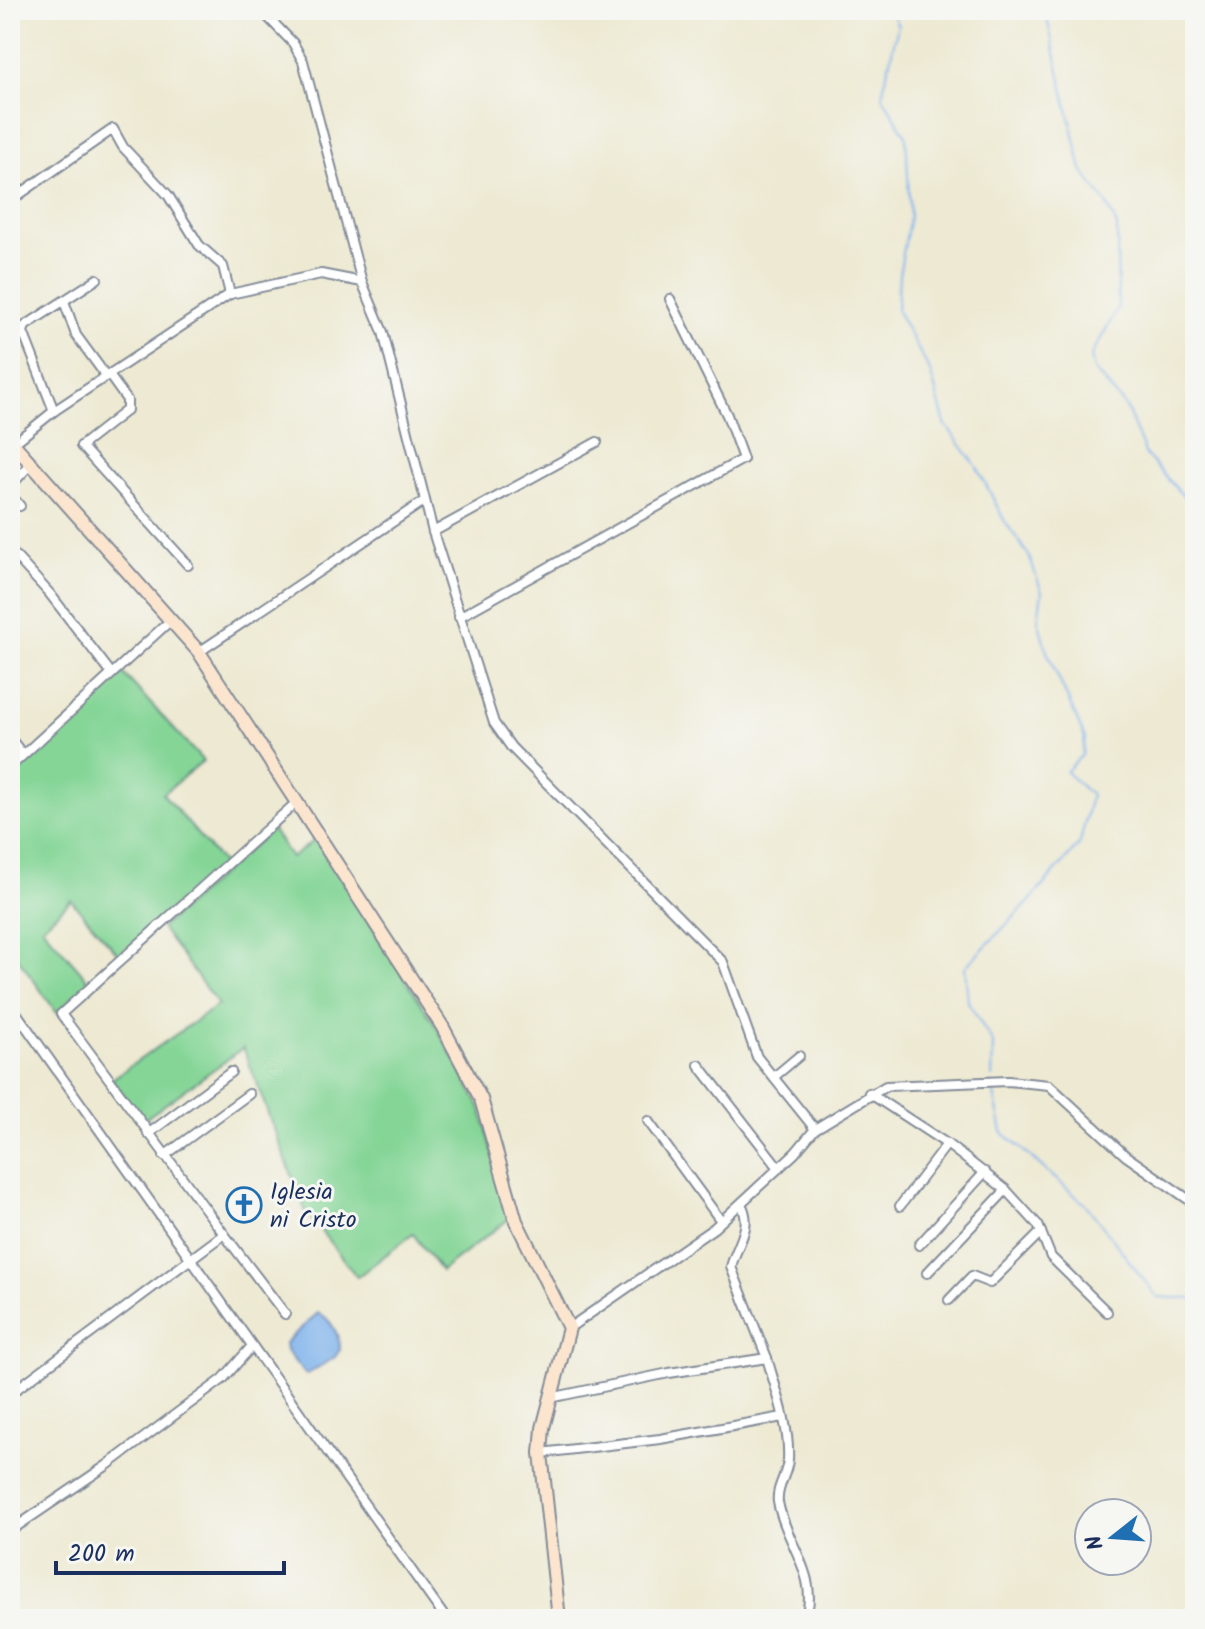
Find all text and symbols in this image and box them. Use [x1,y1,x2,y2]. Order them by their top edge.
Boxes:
place label: Iglesia ni Cristo [270,1173,357,1240]
church icon: Iglesia ni Cristo [225,1186,263,1224]
north arrow [1073,1497,1153,1577]
scale bar [56,1525,284,1575]
text: N [1077,1530,1115,1554]
text: 200 m [68,1535,135,1574]

